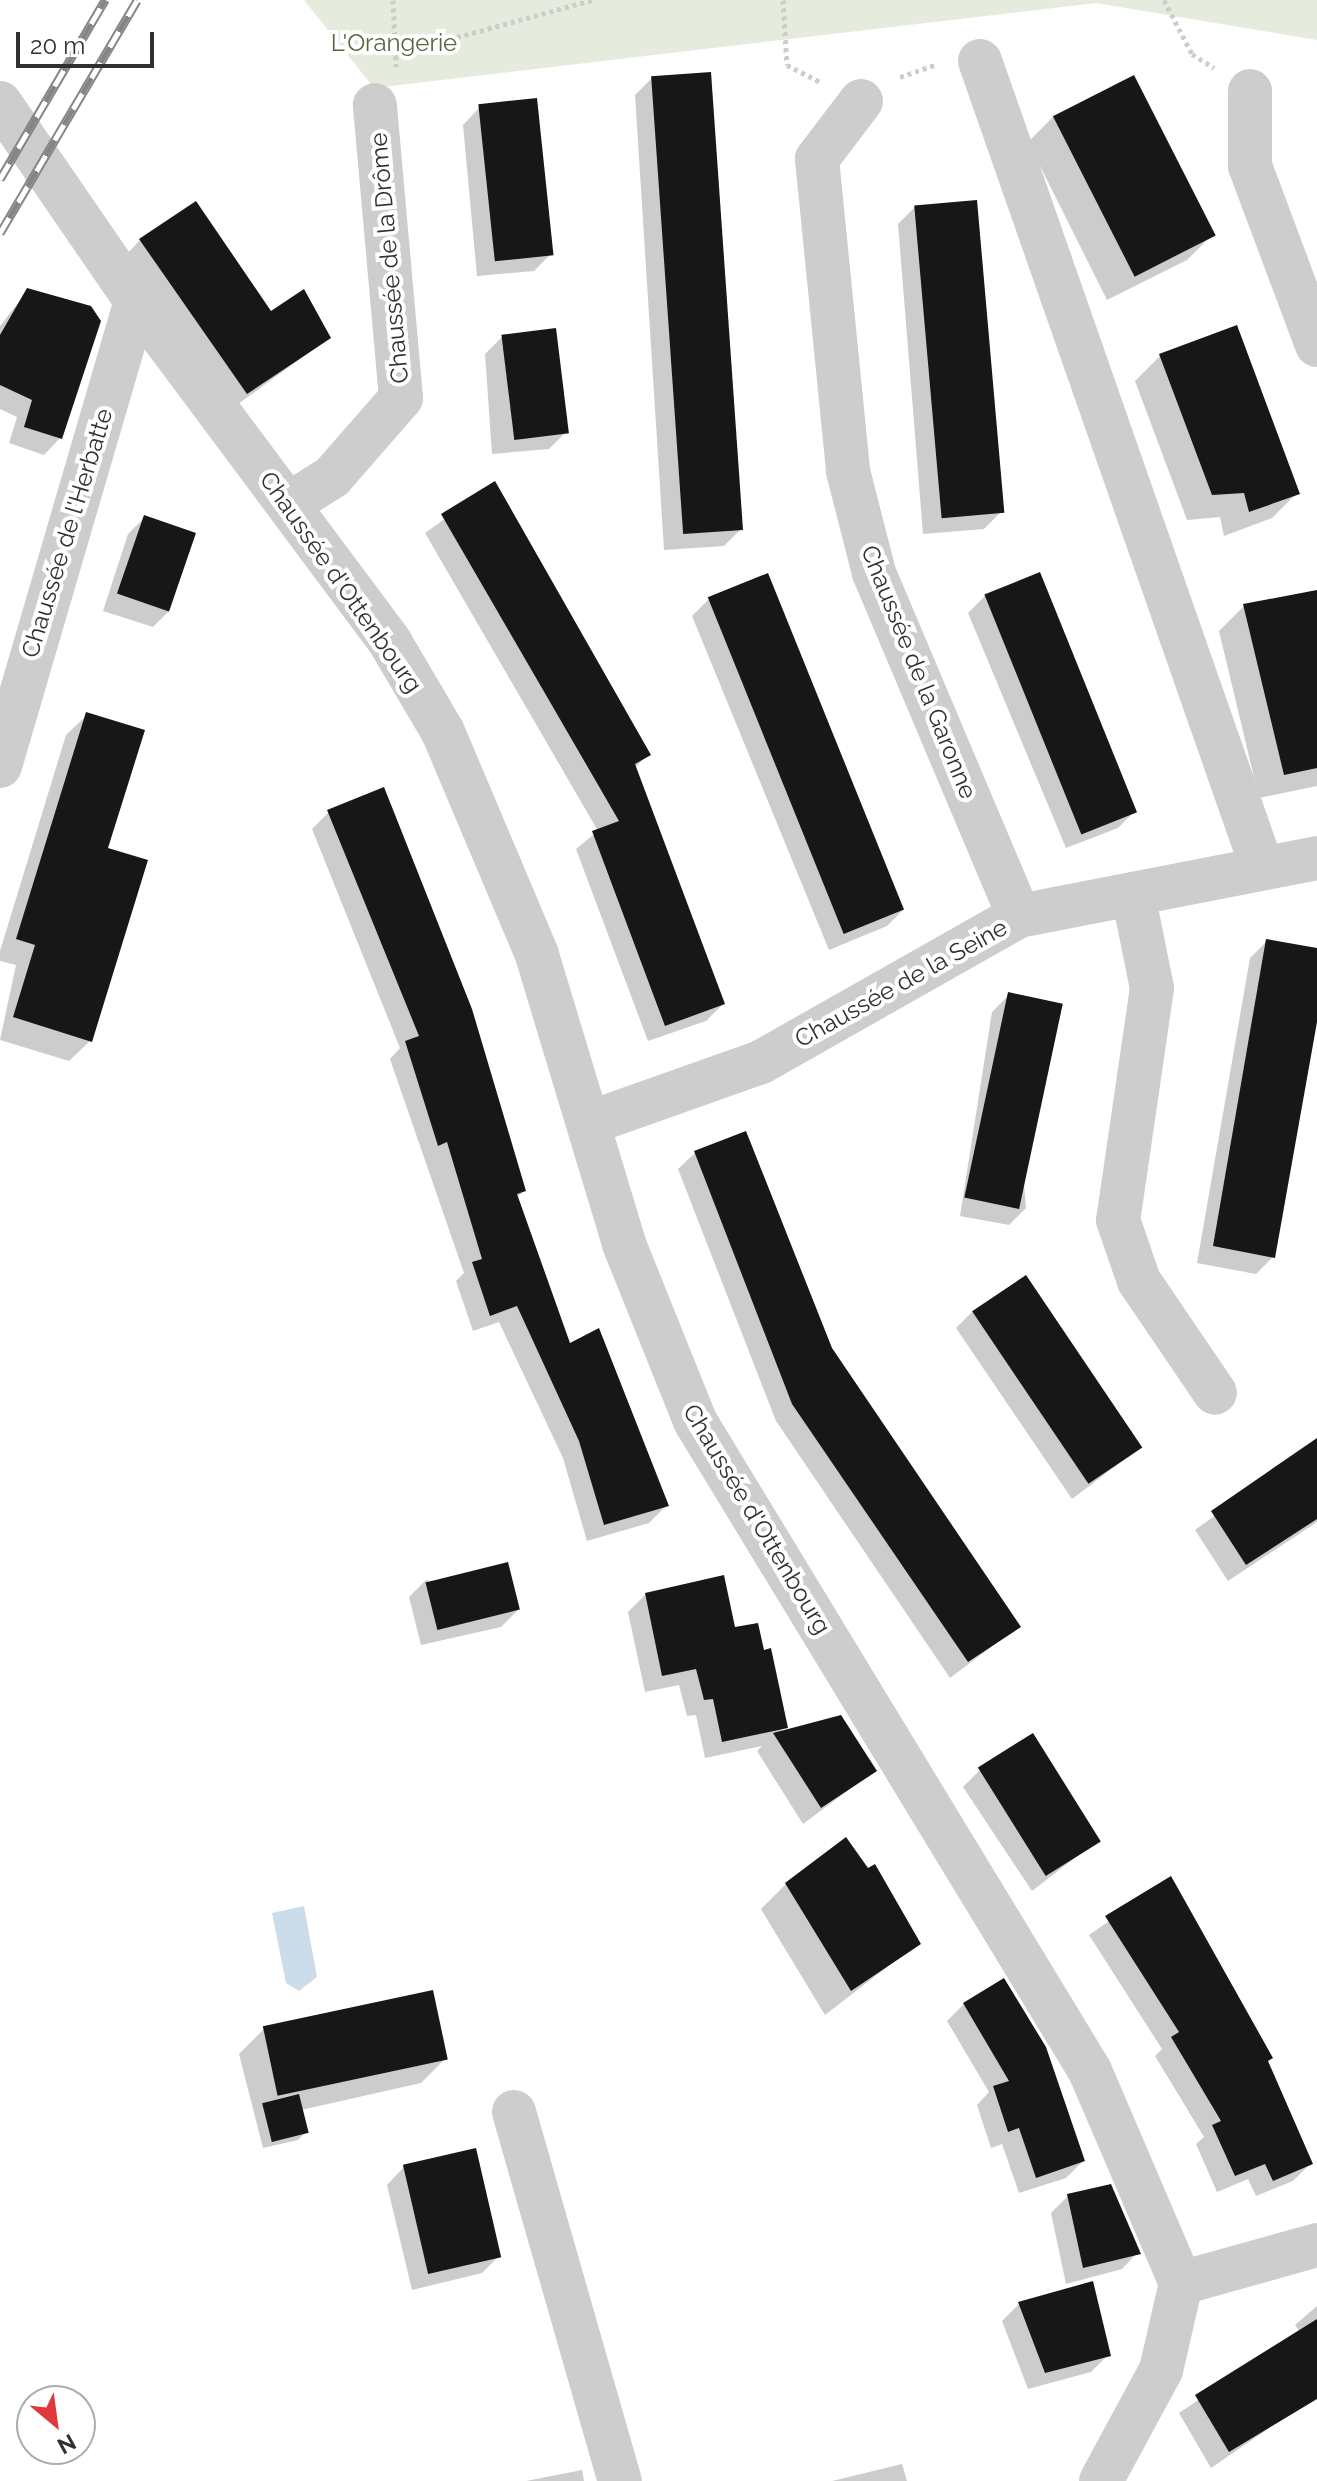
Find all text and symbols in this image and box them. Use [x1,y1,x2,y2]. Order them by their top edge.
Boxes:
scale bar [20,16,158,66]
park label: L'Orangerie [331,29,457,57]
text: 20 m [30,31,85,60]
street label: Chaussée de la Drôme [364,131,414,385]
street label: Chaussée de l'Herbatte [15,405,119,661]
street label: Chaussée d'Ottenbourg [254,466,428,698]
street label: Chaussée de la Garonne [855,541,983,803]
street label: Chaussée de la Seine [790,913,1012,1053]
street label: Chaussée d'Ottenbourg [677,1399,837,1639]
north arrow [16,2385,96,2465]
text: N [53,2429,80,2460]

